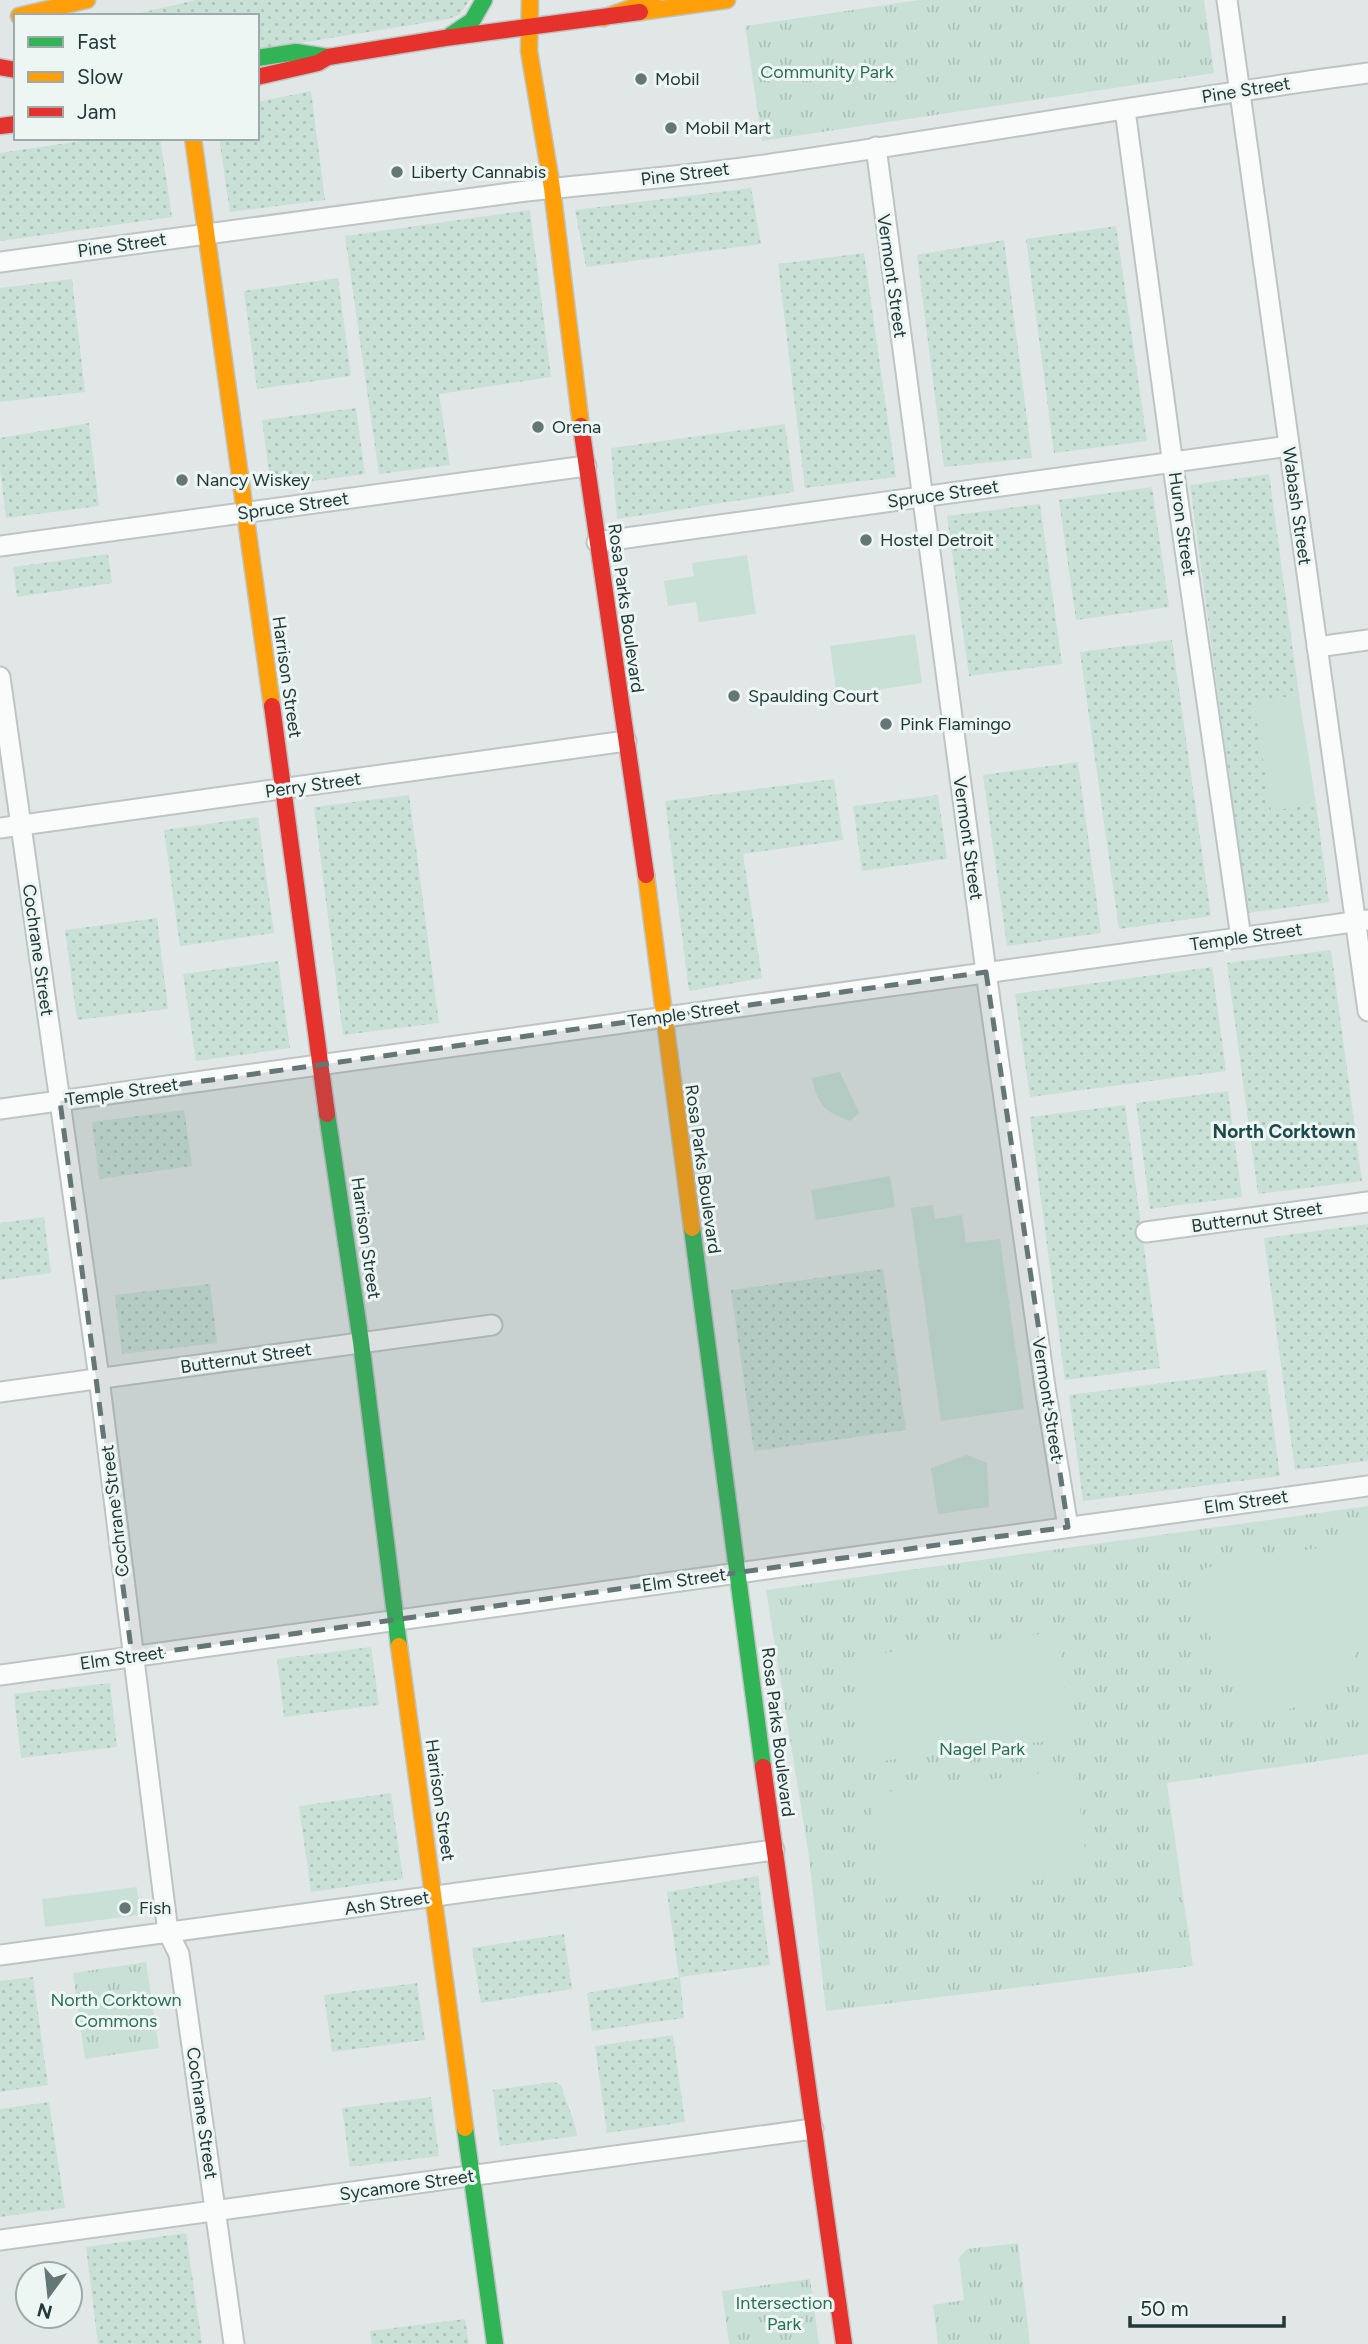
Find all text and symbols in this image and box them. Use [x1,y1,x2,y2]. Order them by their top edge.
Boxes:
legend [14,14,259,140]
text: Fast [77,29,117,54]
park label: Community Park [760,61,894,83]
text: Slow [77,64,123,89]
place label: Mobil [655,68,699,90]
marker: Mobil [633,71,649,87]
street label: Pine Street [1200,72,1292,108]
text: Jam [77,99,116,124]
place label: Mobil Mart [685,117,771,139]
marker: Mobil Mart [663,120,679,136]
street label: Pine Street [639,158,731,190]
place label: Liberty Cannabis [411,161,546,183]
marker: Liberty Cannabis [389,164,405,180]
street label: Vermont Street [872,213,912,340]
street label: Pine Street [76,228,168,262]
place label: Orena [552,416,601,438]
marker: Orena [530,419,546,435]
street label: Wabash Street [1278,446,1316,567]
place label: Nancy Wiskey [196,469,311,491]
street label: Huron Street [1164,470,1200,578]
marker: Nancy Wiskey [174,472,190,488]
street label: Spruce Street [886,475,1000,513]
street label: Spruce Street [236,487,350,525]
street label: Rosa Parks Boulevard [603,522,649,694]
place label: Hostel Detroit [880,529,994,551]
marker: Hostel Detroit [858,532,874,548]
street label: Harrison Street [268,615,306,740]
place label: Spaulding Court [748,685,879,707]
marker: Spaulding Court [726,688,742,704]
place label: Pink Flamingo [900,713,1011,735]
marker: Pink Flamingo [878,716,894,732]
street label: Perry Street [264,767,363,803]
street label: Vermont Street [948,775,988,902]
street label: Cochrane Street [18,883,58,1018]
street label: Temple Street [1188,918,1304,956]
street label: Temple Street [626,995,742,1033]
street label: Temple Street [64,1073,180,1111]
street label: Rosa Parks Boulevard [680,1083,726,1255]
district label: North Corktown [1213,1120,1355,1143]
street label: Harrison Street [347,1176,385,1301]
street label: Butternut Street [1190,1197,1324,1237]
street label: Vermont Street [1027,1335,1069,1463]
street label: Butternut Street [179,1338,313,1378]
street label: Cochrane Street [96,1443,134,1578]
street label: Elm Street [1202,1485,1290,1519]
street label: Elm Street [640,1563,728,1597]
street label: Elm Street [78,1641,166,1675]
street label: Rosa Parks Boulevard [757,1646,799,1818]
street label: Harrison Street [421,1738,459,1863]
park label: Nagel Park [939,1738,1025,1760]
street label: Ash Street [343,1886,431,1920]
place label: Fish [139,1897,171,1919]
marker: Fish [117,1900,133,1916]
park label: North Corktown Commons [50,1989,182,2032]
street label: Cochrane Street [182,2046,222,2181]
street label: Sycamore Street [338,2165,476,2205]
north arrow [14,2260,84,2330]
scale bar [1130,2284,1284,2328]
park label: Intersection Park [735,2292,833,2335]
text: 50 m [1140,2296,1189,2321]
text: N [35,2298,55,2324]

